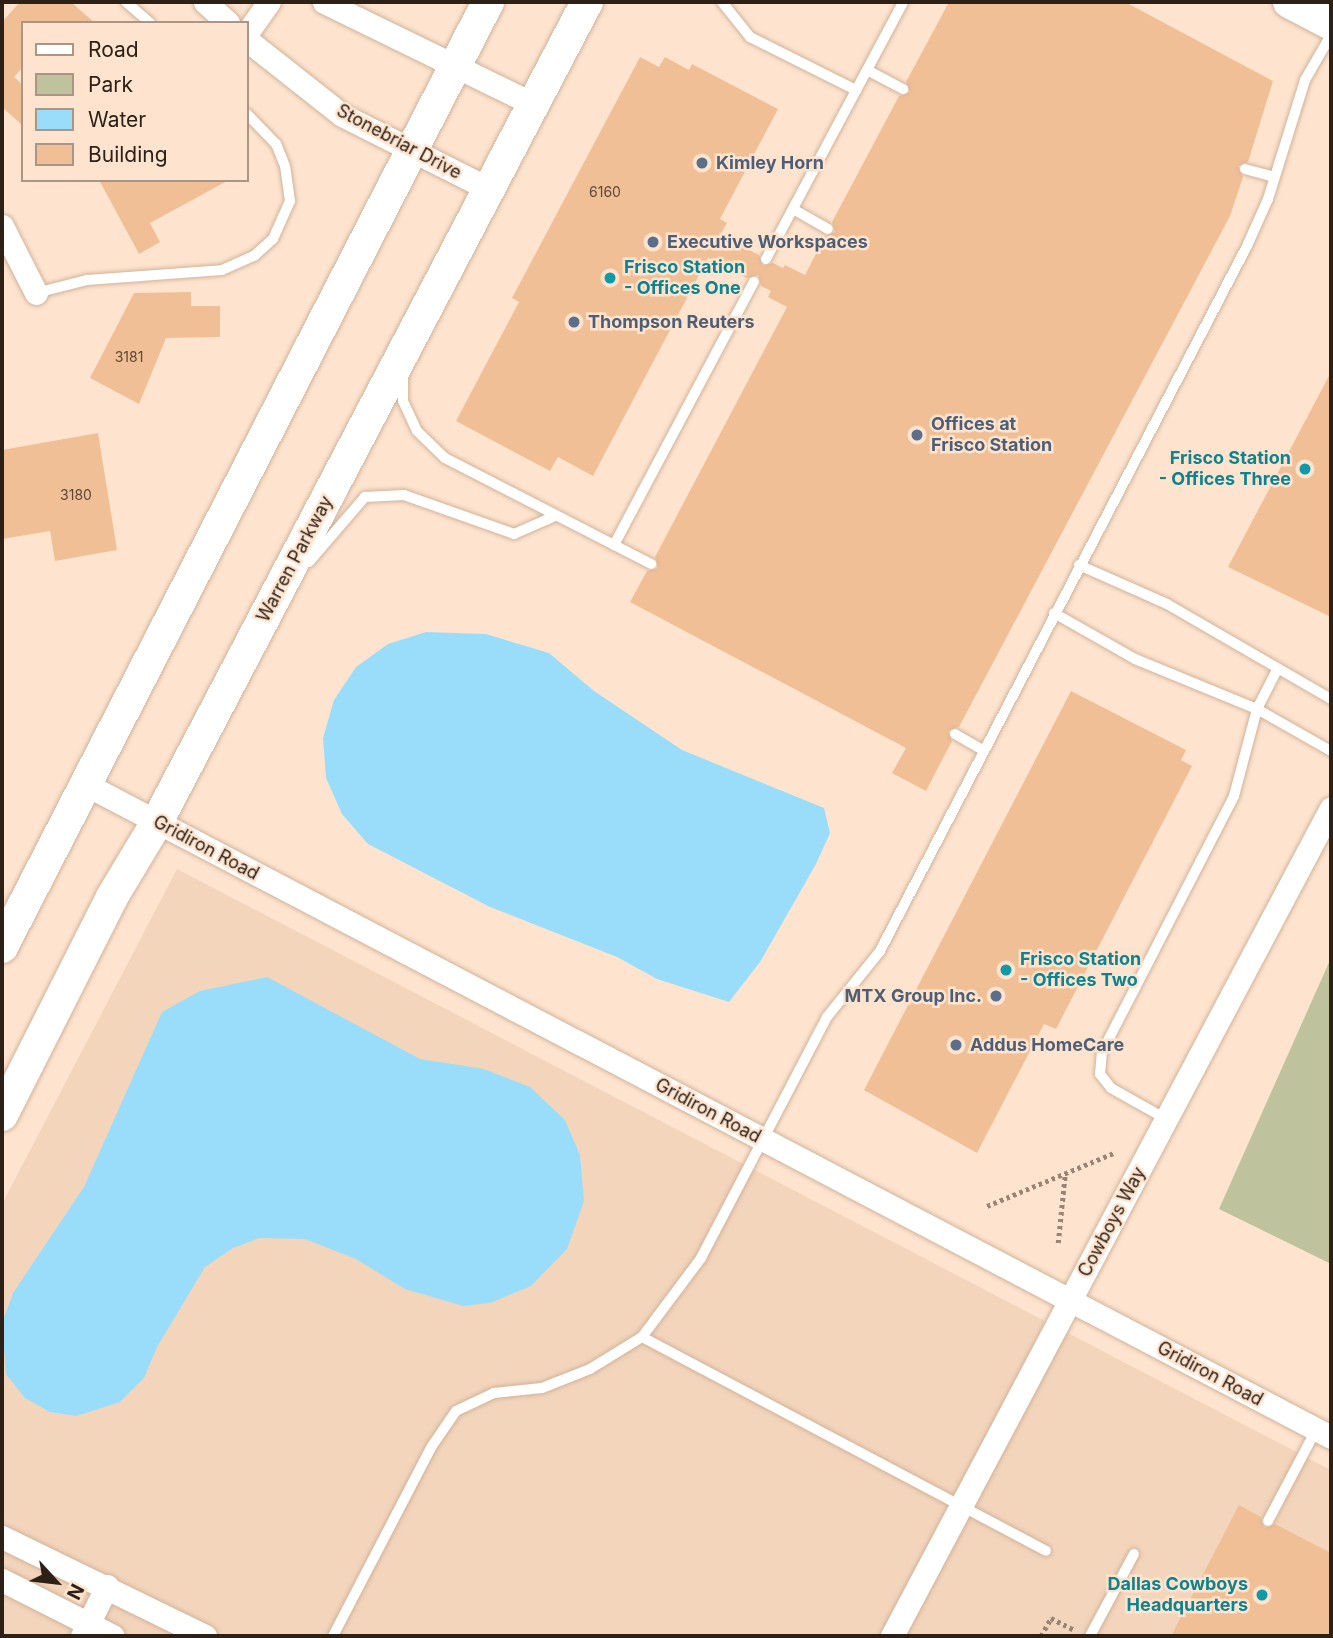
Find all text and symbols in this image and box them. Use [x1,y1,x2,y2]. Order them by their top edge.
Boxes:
legend [21,21,248,182]
text: Road [88,37,139,62]
text: Park [88,72,133,97]
street label: Stonebriar Drive [333,100,465,184]
text: Water [88,107,146,132]
text: Building [88,142,168,167]
place label: Kimley Horn [716,152,824,174]
marker: Kimley Horn [694,155,710,171]
house number: 6160 [589,184,621,200]
place label: Executive Workspaces [667,231,868,253]
marker: Executive Workspaces [645,234,661,250]
place label: Frisco Station - Offices One [624,257,745,300]
marker: Frisco Station - Offices One [602,270,618,286]
place label: Thompson Reuters [588,311,755,333]
marker: Thompson Reuters [566,314,582,330]
house number: 3181 [115,349,143,365]
place label: Offices at Frisco Station [931,414,1052,457]
marker: Offices at Frisco Station [909,427,925,443]
place label: Frisco Station - Offices Three [1159,448,1291,490]
marker: Frisco Station - Offices Three [1297,461,1313,477]
house number: 3180 [60,487,92,503]
street label: Warren Parkway [253,492,337,626]
street label: Gridiron Road [149,811,263,885]
place label: Frisco Station - Offices Two [1020,949,1141,992]
marker: Frisco Station - Offices Two [998,962,1014,978]
place label: MTX Group Inc. [845,985,982,1007]
marker: MTX Group Inc. [988,988,1004,1004]
place label: Addus HomeCare [970,1034,1124,1056]
marker: Addus HomeCare [948,1037,964,1053]
street label: Gridiron Road [651,1074,765,1148]
street label: Cowboys Way [1074,1163,1150,1281]
street label: Gridiron Road [1153,1337,1267,1411]
north arrow [21,1547,91,1617]
place label: Dallas Cowboys Headquarters [1108,1574,1248,1616]
text: N [62,1580,89,1603]
marker: Dallas Cowboys Headquarters [1254,1587,1270,1603]

